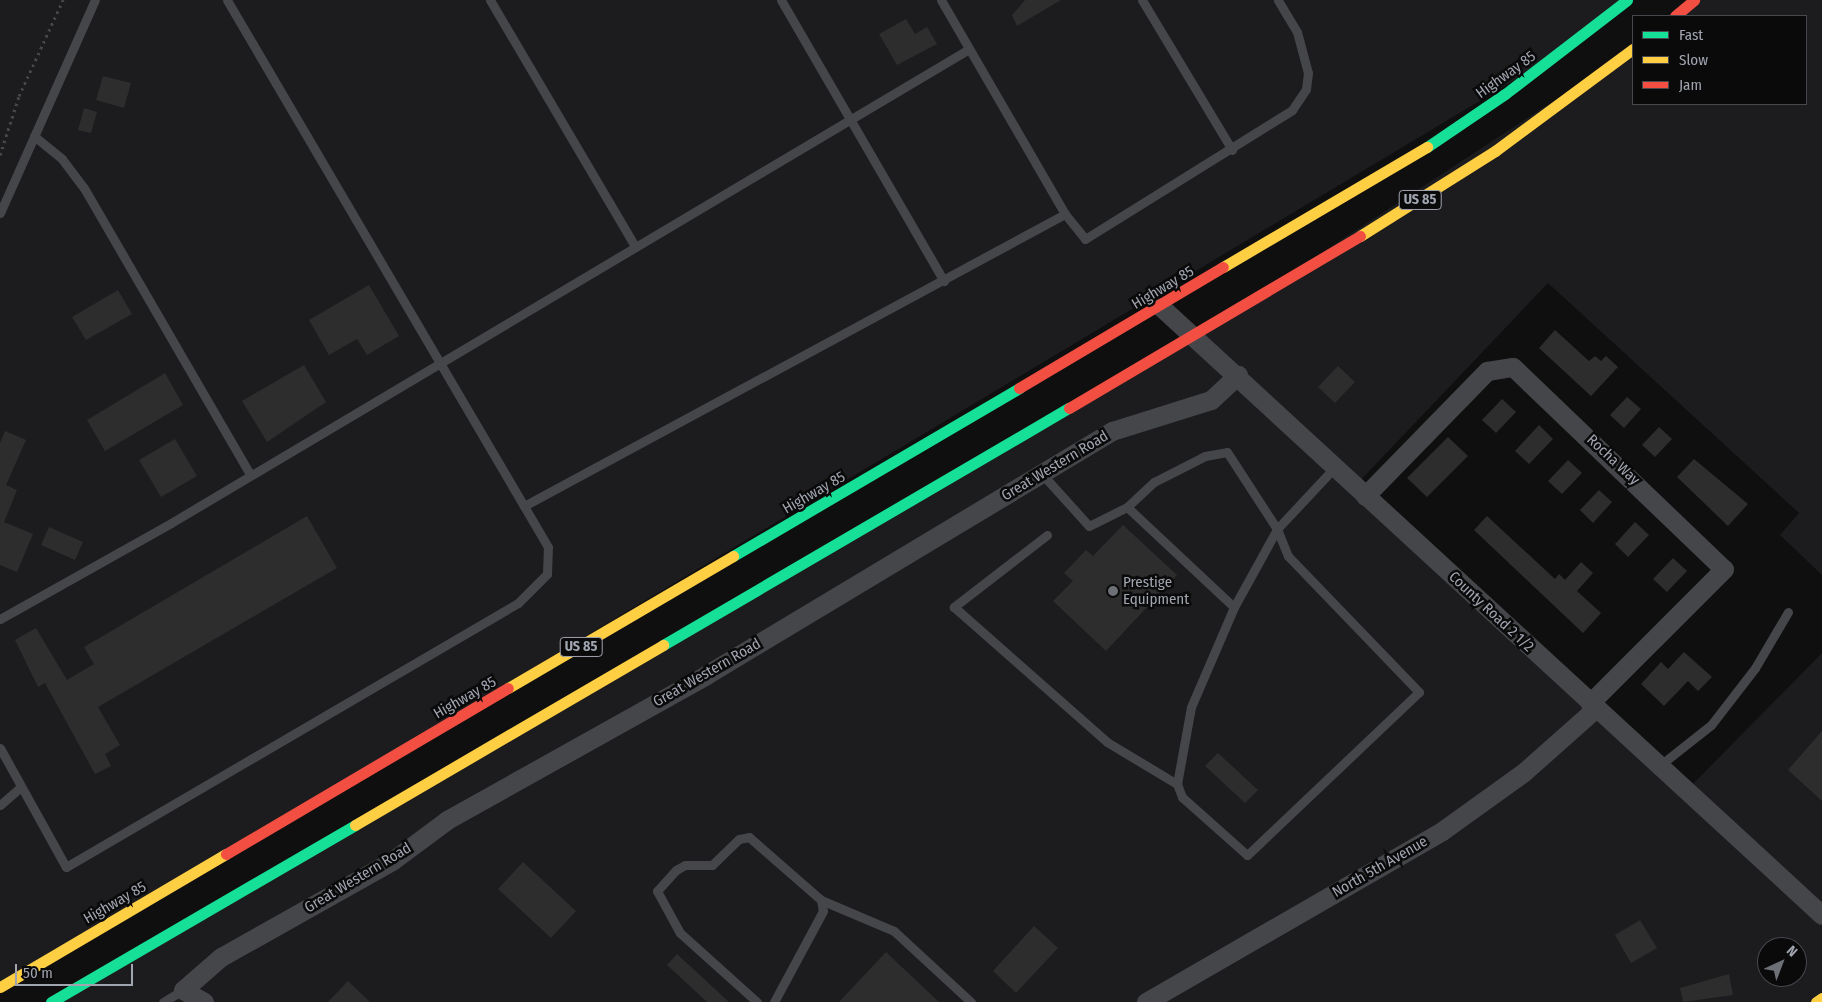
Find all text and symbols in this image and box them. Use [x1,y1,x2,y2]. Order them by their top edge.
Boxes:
legend [1632,15,1807,105]
text: Fast [1679,26,1703,44]
street label: Highway 85 [1473,47,1539,103]
text: Slow [1679,51,1708,69]
text: Jam [1679,76,1702,94]
road number: US 85 [1398,188,1442,212]
street label: Highway 85 [1129,262,1197,314]
street label: Great Western Road [998,427,1112,505]
street label: Rocha Way [1583,431,1643,489]
street label: Highway 85 [780,468,848,518]
street label: County Road 2 1/2 [1445,568,1537,656]
place label: Prestige Equipment [1123,573,1189,608]
marker: Prestige Equipment [1107,585,1119,597]
street label: Great Western Road [650,635,764,711]
road number: US 85 [558,636,604,659]
street label: Highway 85 [431,673,499,723]
street label: North 5th Avenue [1329,833,1431,901]
street label: Great Western Road [301,839,415,917]
street label: Highway 85 [81,878,149,928]
north arrow [1757,937,1807,987]
text: N [1783,942,1801,960]
scale bar [18,954,135,986]
text: 50 m [23,964,53,982]

